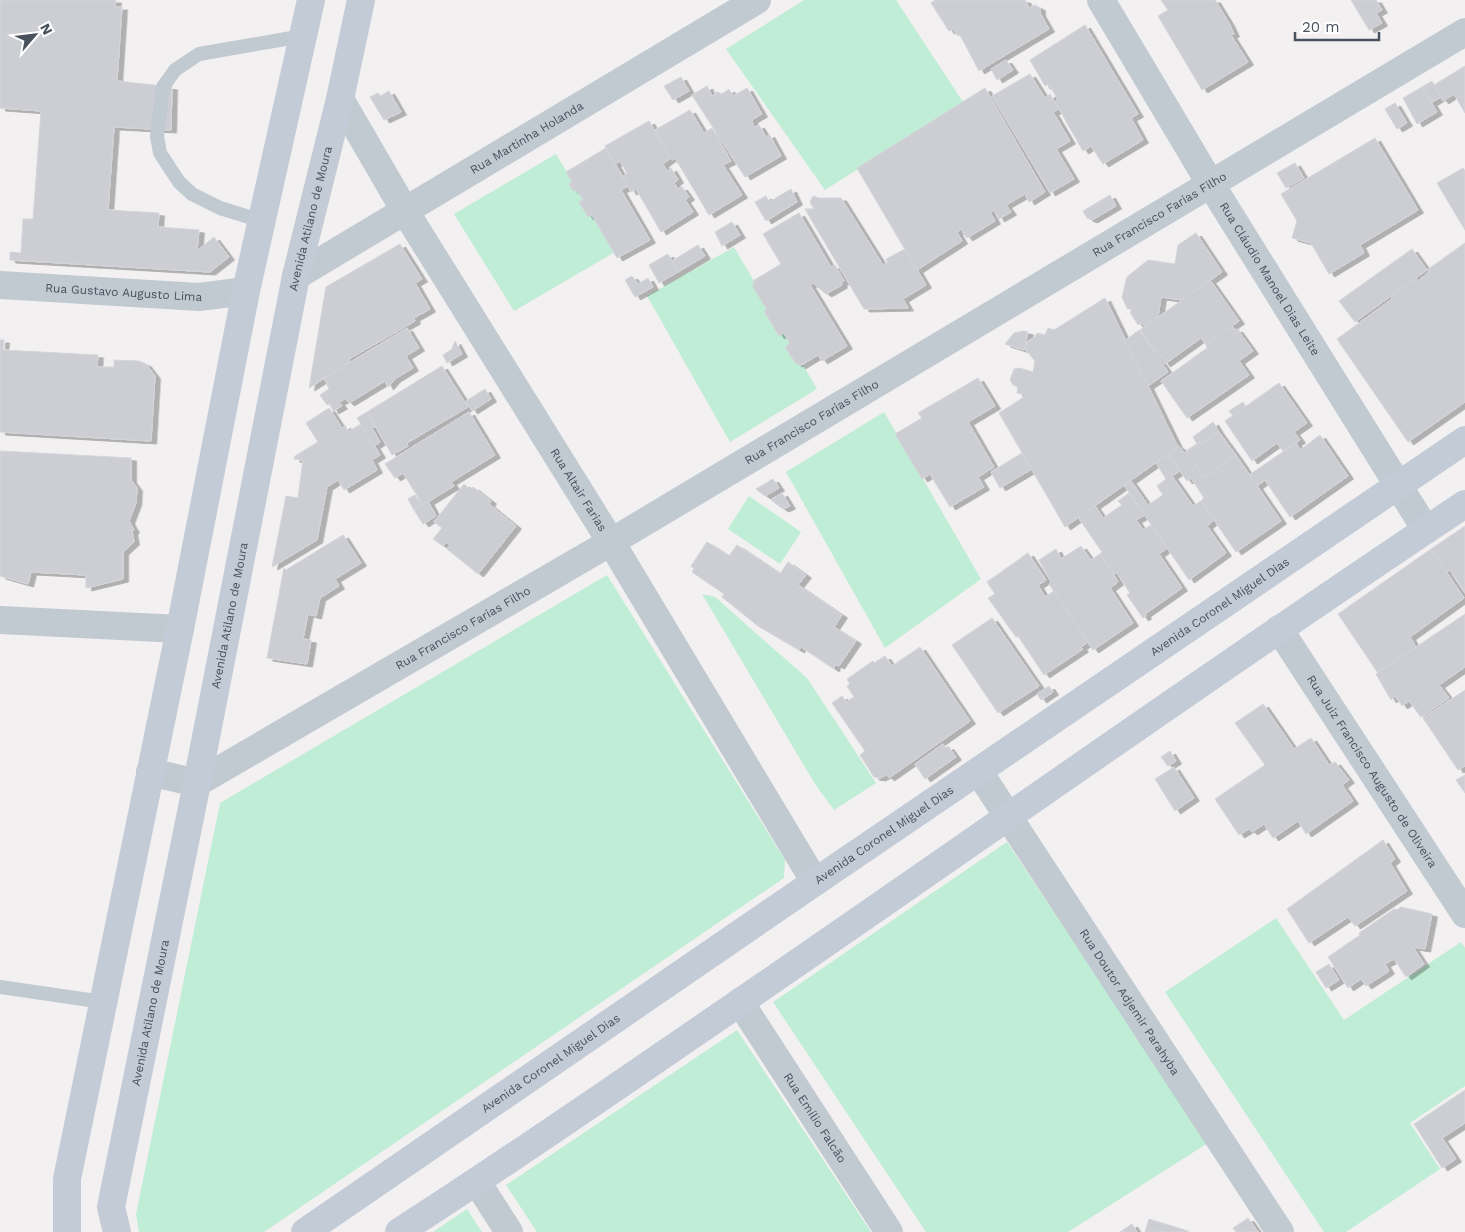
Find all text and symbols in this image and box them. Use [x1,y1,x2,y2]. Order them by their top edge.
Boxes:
north arrow [10,10,60,60]
scale bar [1295,10,1379,42]
text: 20 m [1302,18,1340,36]
text: N [37,21,56,37]
street label: Rua Martinha Holanda [468,98,586,177]
street label: Avenida Atilano de Moura [286,145,335,292]
street label: Rua Francisco Farias Filho [1090,169,1229,260]
street label: Rua Cláudio Manoel Dias Leite [1217,200,1323,358]
street label: Rua Gustavo Augusto Lima [45,281,203,304]
street label: Rua Francisco Farias Filho [742,377,881,468]
street label: Rua Altair Farias [547,446,610,534]
street label: Avenida Atilano de Moura [209,541,251,690]
street label: Avenida Coronel Miguel Dias [1148,555,1292,659]
street label: Rua Francisco Farias Filho [393,583,533,673]
street label: Rua Juiz Francisco Augusto de Oliveira [1304,672,1440,870]
street label: Avenida Coronel Miguel Dias [812,783,956,887]
street label: Rua Doutor Adjemir Parahyba [1077,926,1183,1078]
street label: Avenida Atilano de Moura [129,938,172,1087]
street label: Avenida Coronel Miguel Dias [479,1011,623,1116]
street label: Rua Emílio Falcão [781,1070,849,1165]

